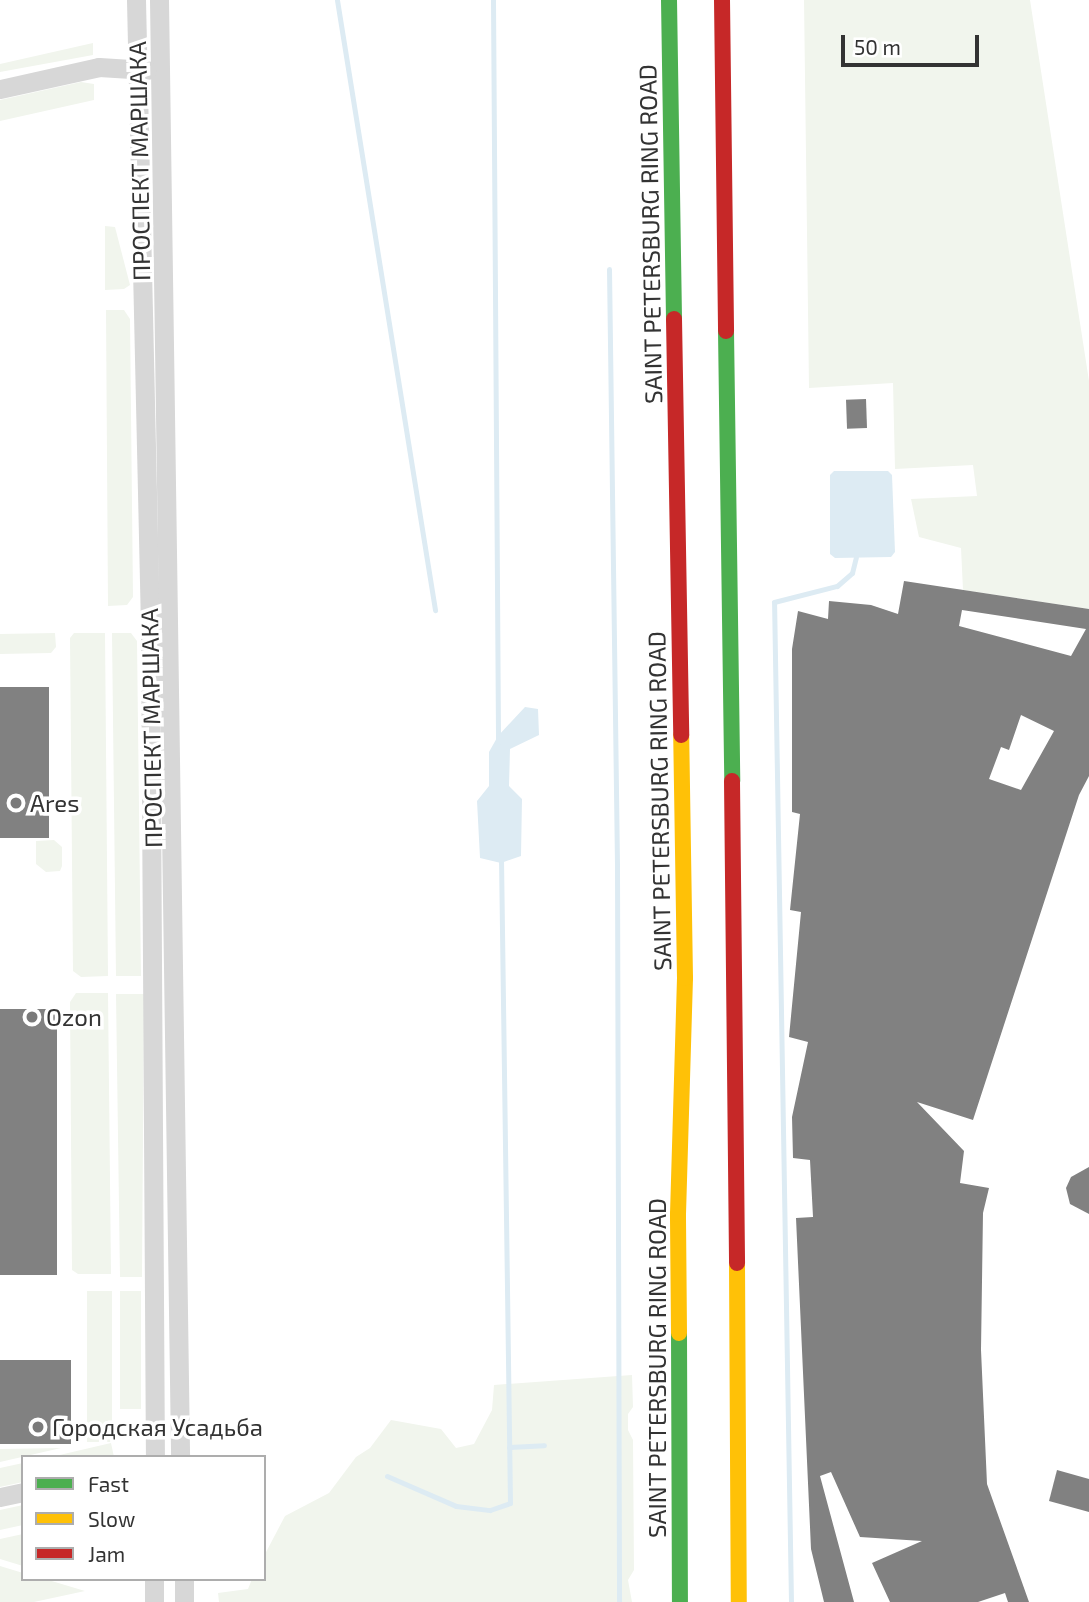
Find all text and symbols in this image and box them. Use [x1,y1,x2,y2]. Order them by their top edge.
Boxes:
scale bar [844,21,982,65]
text: 50 m [854,34,901,59]
street label: ПРОСПЕКТ МАРШАКА [123,41,155,281]
street label: SAINT PETERSBURG RING ROAD [633,64,667,404]
street label: ПРОСПЕКТ МАРШАКА [135,608,167,848]
street label: SAINT PETERSBURG RING ROAD [642,631,676,971]
place label: Ares [30,789,79,817]
marker: Ares [8,795,24,811]
place label: Ozon [46,1003,102,1031]
marker: Ozon [24,1009,40,1025]
street label: SAINT PETERSBURG RING ROAD [643,1198,671,1538]
place label: Городская Усадьба [52,1413,263,1441]
marker: Городская Усадьба [30,1419,46,1435]
legend [21,1455,266,1581]
text: Fast [88,1471,129,1496]
text: Slow [88,1506,135,1531]
text: Jam [88,1541,125,1566]

